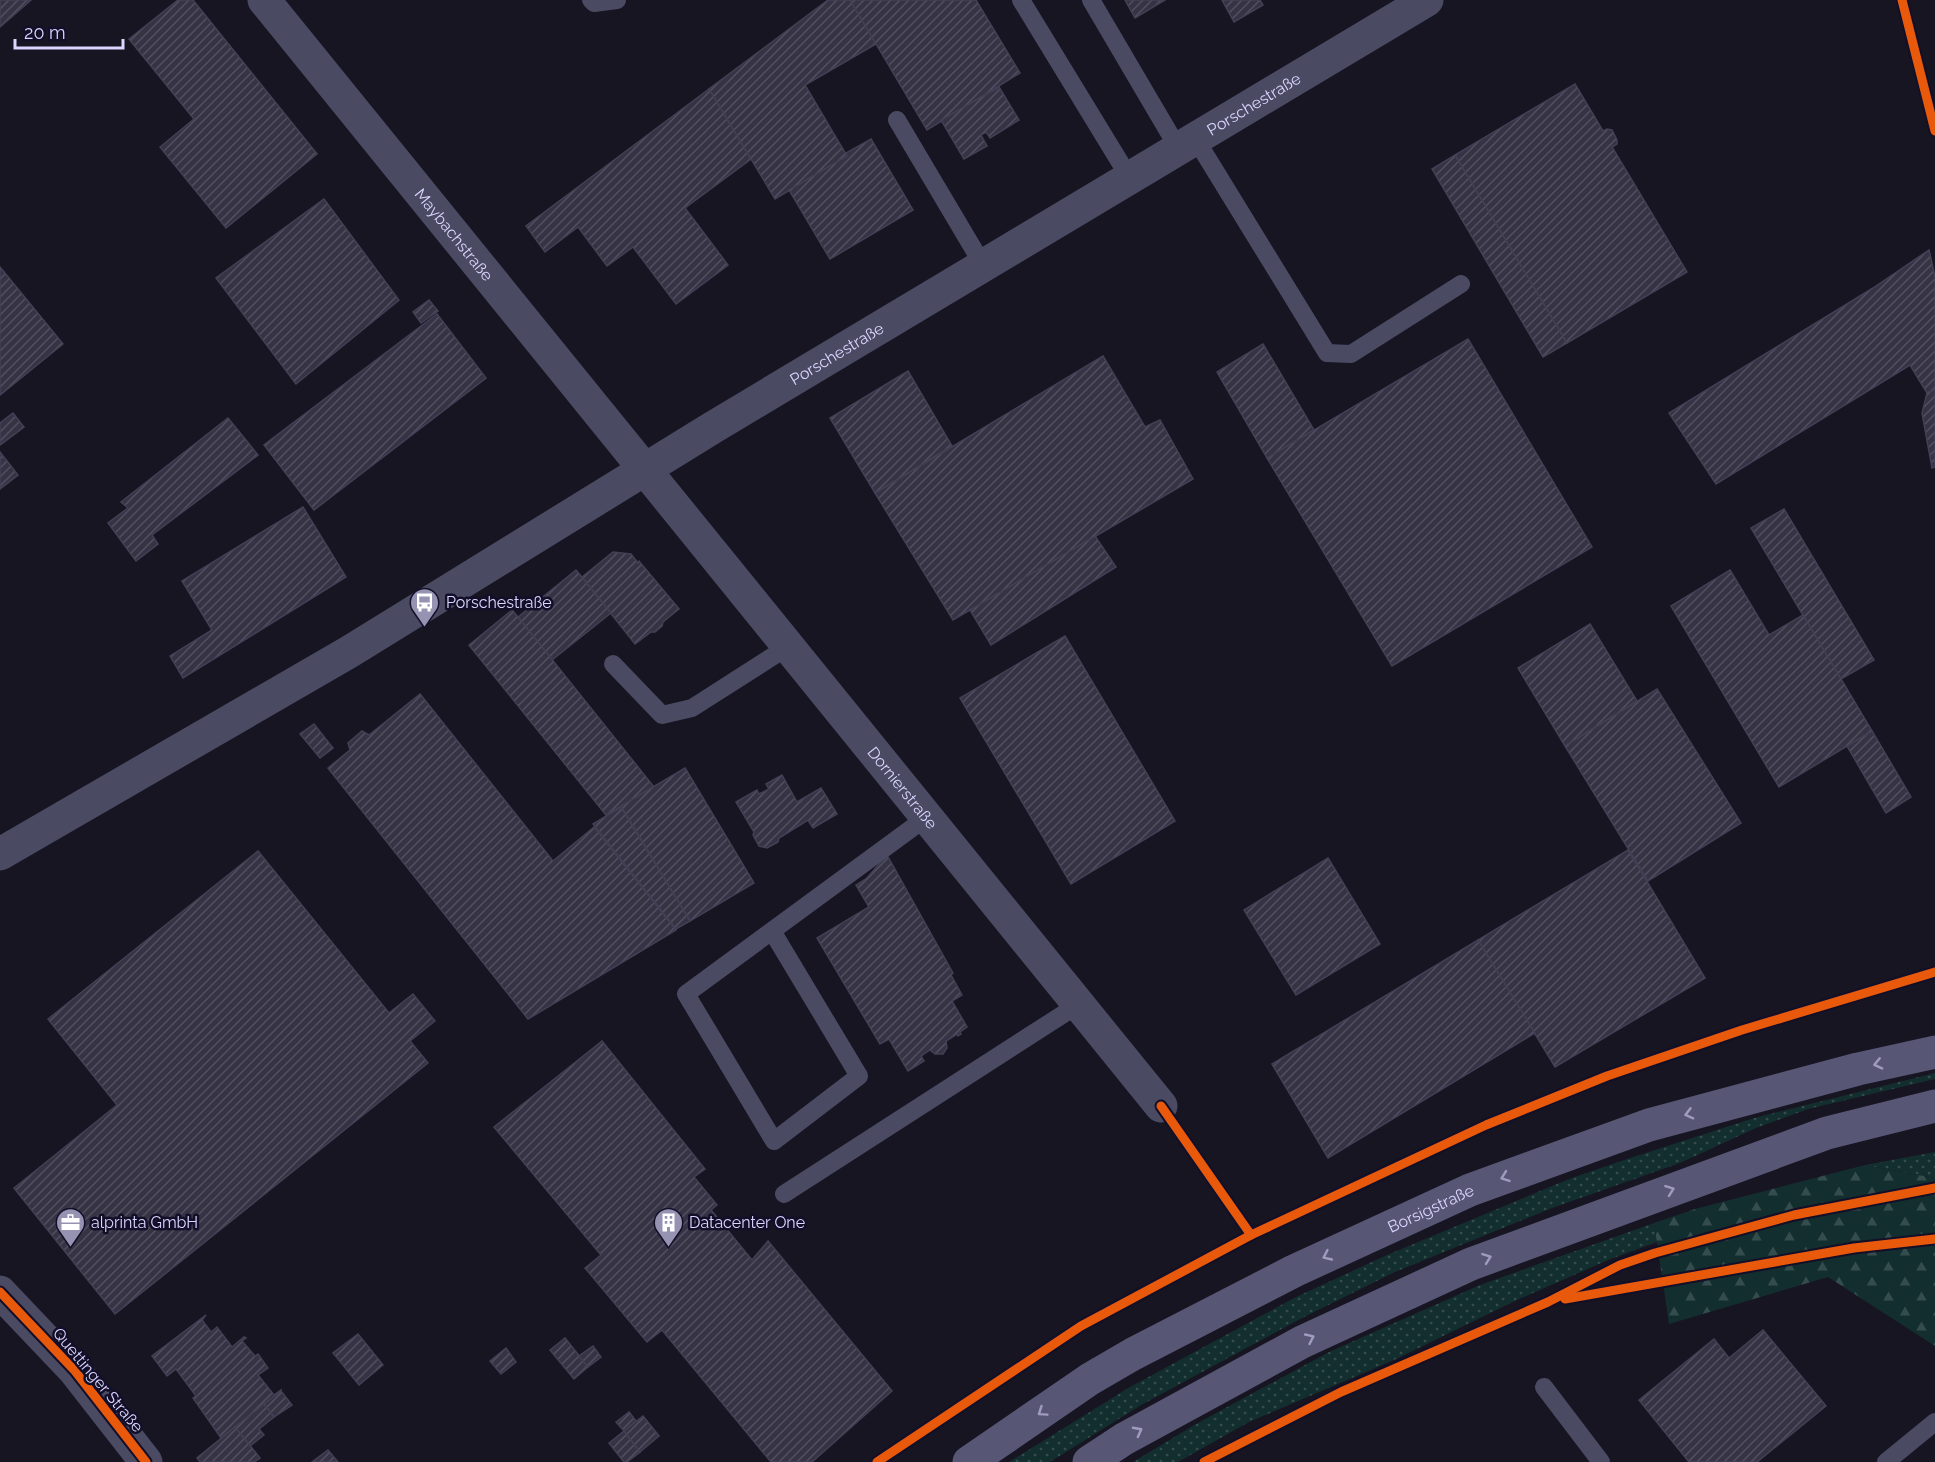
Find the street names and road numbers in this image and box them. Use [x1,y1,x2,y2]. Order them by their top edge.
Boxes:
street label: Porschestraße [1203,68,1304,139]
street label: Maybachstraße [411,184,497,285]
street label: Porschestraße [786,318,887,389]
street label: Dornierstraße [864,743,942,832]
street label: Borsigstraße [1385,1180,1477,1236]
street label: Quettinger Straße [49,1324,147,1436]

